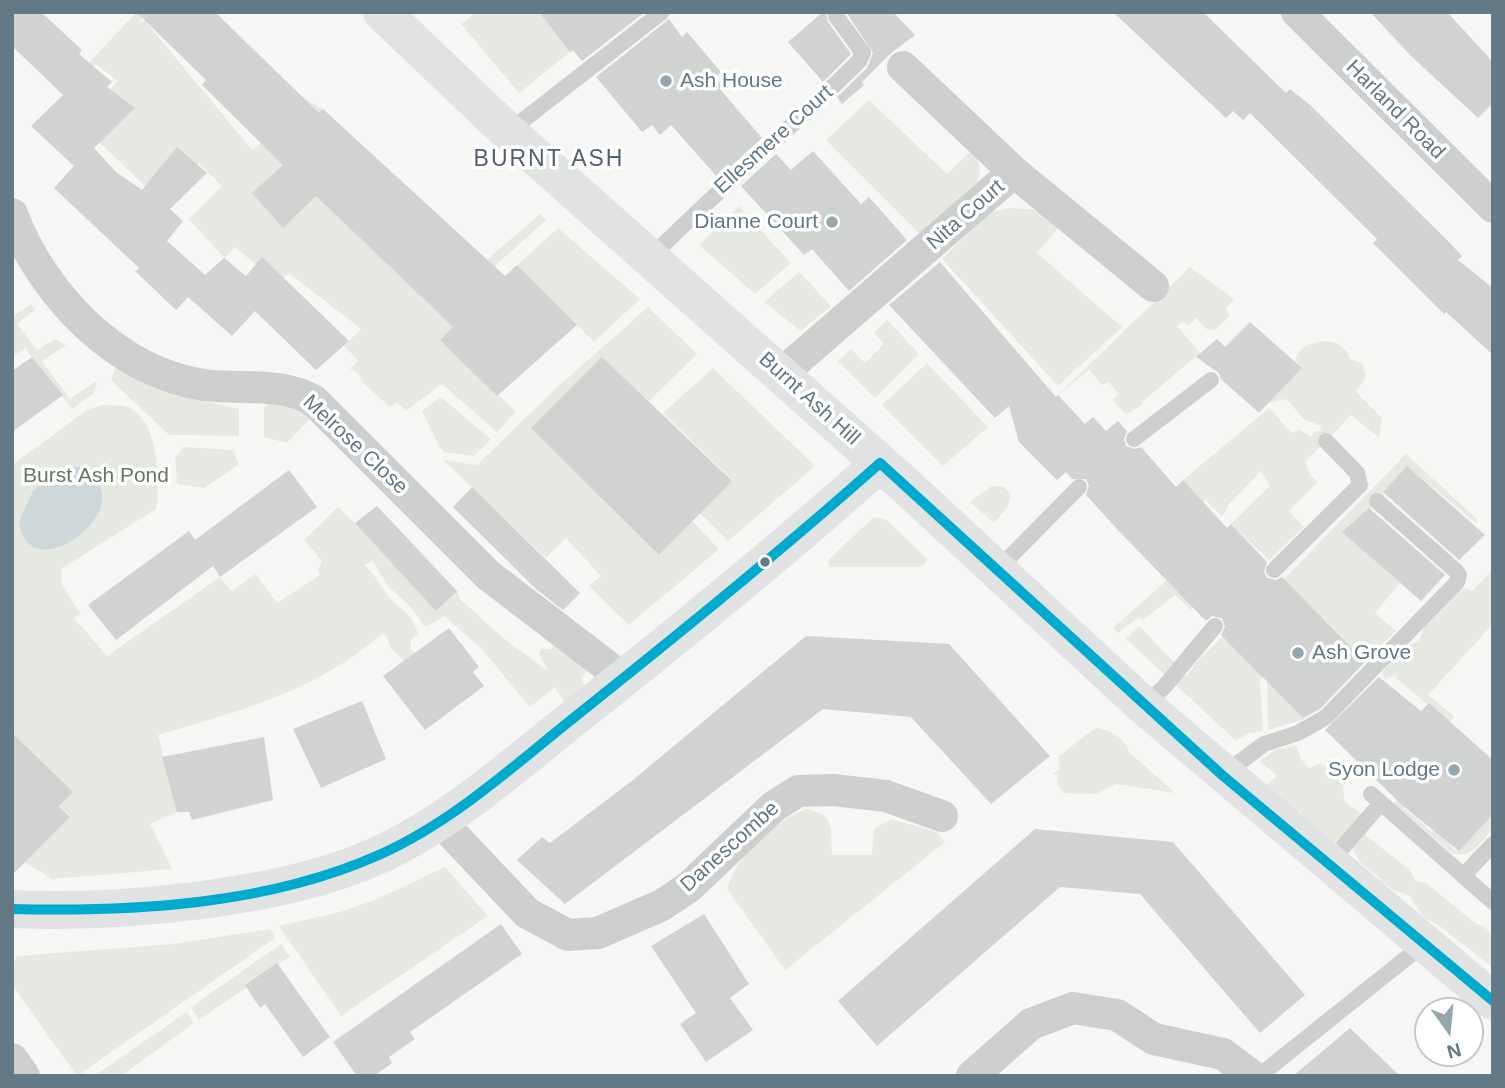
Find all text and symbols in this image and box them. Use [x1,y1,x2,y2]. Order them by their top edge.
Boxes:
street label: Harland Road [1340,55,1450,165]
place label: Ash House [680,68,783,94]
marker: Ash House [658,73,674,89]
street label: Ellesmere Court [710,80,838,200]
district label: BURNT ASH [475,146,623,174]
street label: Nita Court [922,174,1010,256]
place label: Dianne Court [694,209,818,235]
marker: Dianne Court [824,214,840,230]
street label: Burnt Ash Hill [753,347,865,451]
street label: Melrose Close [297,390,413,500]
park label: Burst Ash Pond [23,463,169,489]
unlabelled marker [758,555,772,569]
place label: Ash Grove [1312,640,1411,666]
marker: Ash Grove [1290,645,1306,661]
place label: Syon Lodge [1328,757,1440,783]
marker: Syon Lodge [1446,762,1462,778]
street label: Danescombe [676,796,784,898]
north arrow [1414,997,1484,1067]
text: N [1445,1039,1463,1063]

